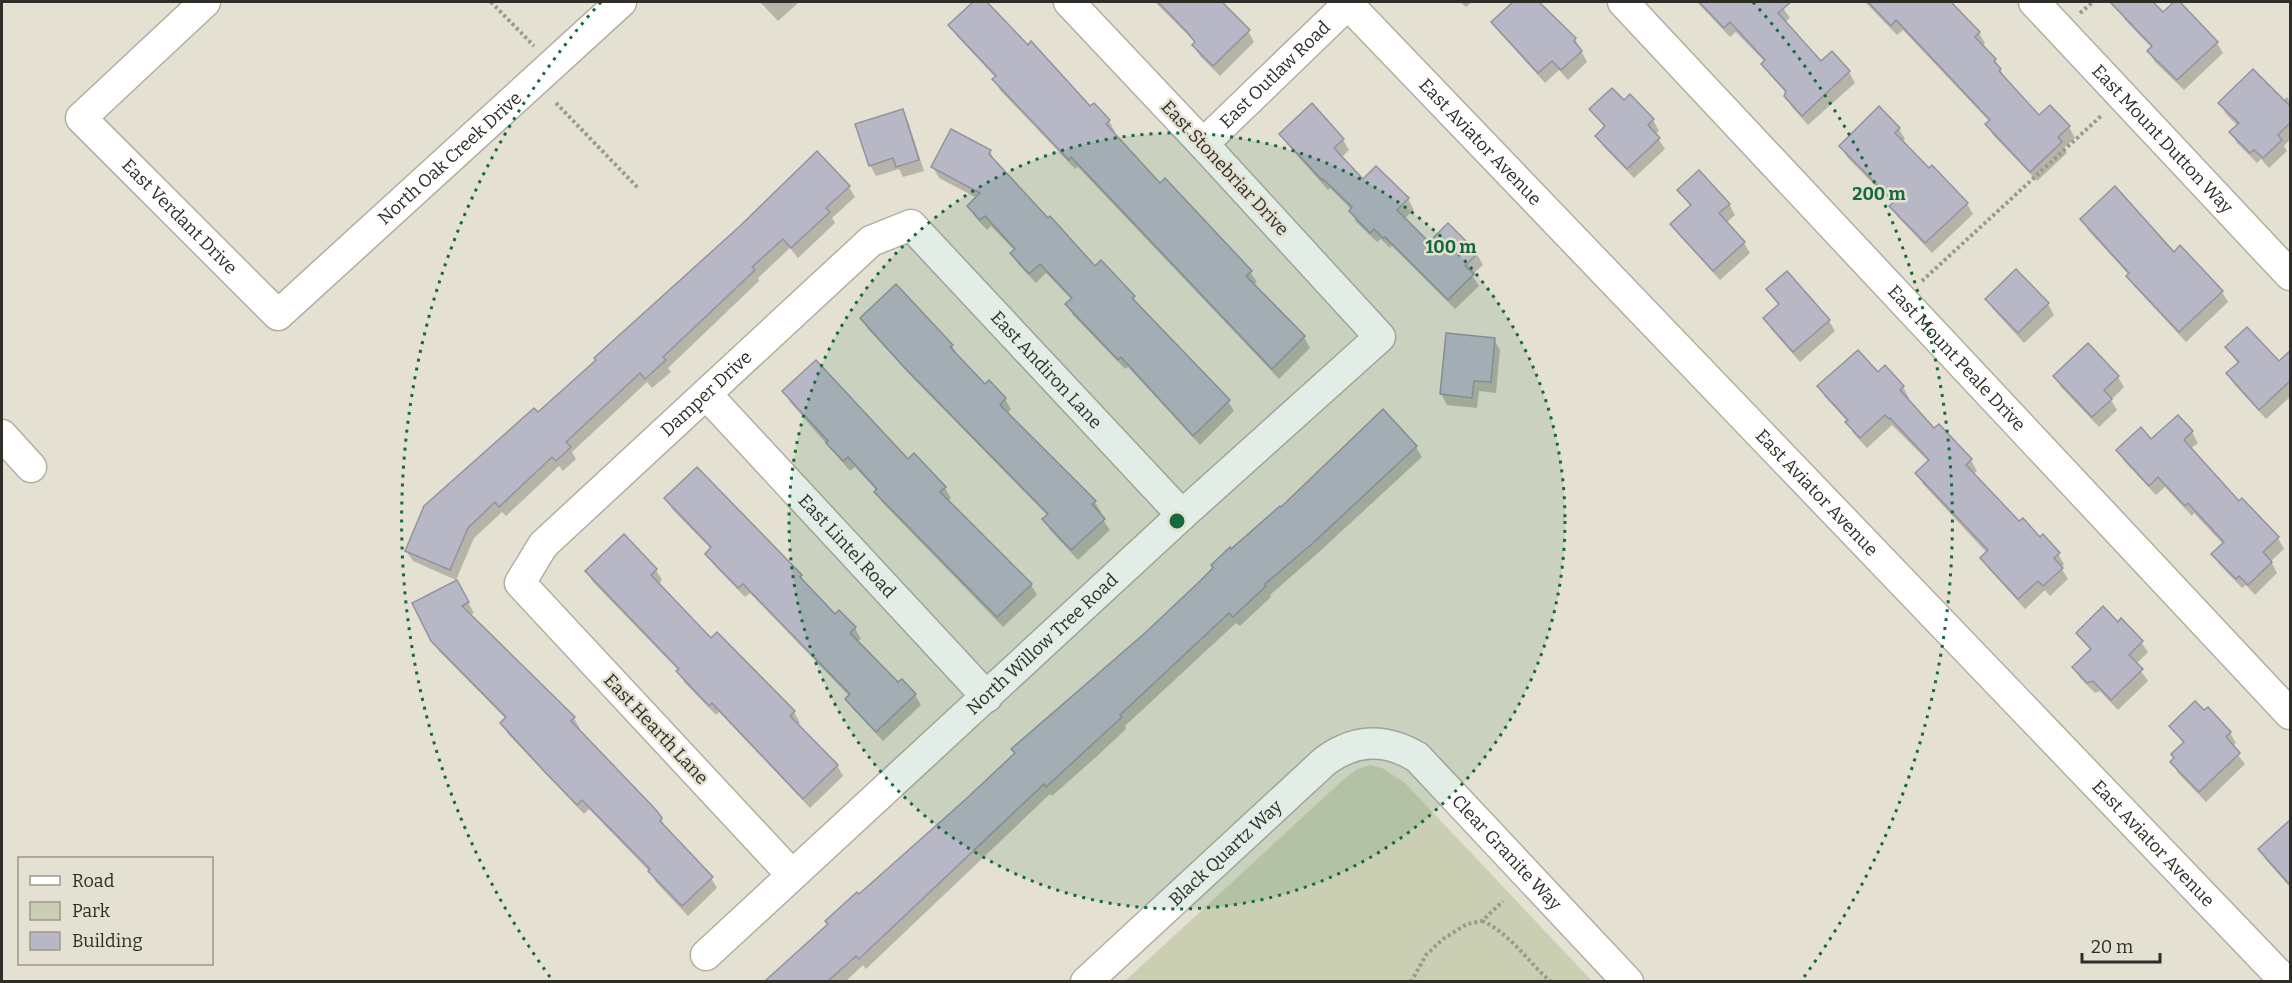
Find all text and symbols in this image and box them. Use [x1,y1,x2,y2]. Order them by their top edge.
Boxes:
street label: East Outlaw Road [1215,16,1335,133]
street label: East Mount Dutton Way [2087,60,2238,219]
street label: East Aviator Avenue [1414,74,1546,210]
street label: North Oak Creek Drive [373,87,526,229]
street label: East Stonebriar Drive [1157,96,1293,240]
street label: East Verdant Drive [117,154,242,279]
text: 200 m [1852,183,1906,205]
text: 100 m [1425,236,1477,258]
street label: East Mount Peale Drive [1883,281,2030,436]
street label: East Andiron Lane [986,306,1107,433]
street label: Damper Drive [656,346,756,441]
street label: East Aviator Avenue [1751,425,1883,561]
street label: East Lintel Road [794,490,901,603]
centre of rings [1167,511,1187,531]
street label: North Willow Tree Road [962,569,1123,719]
street label: East Hearth Lane [599,669,713,789]
street label: East Aviator Avenue [2087,775,2219,911]
street label: Clear Granite Way [1447,790,1566,915]
street label: Black Quartz Way [1164,795,1287,911]
legend [18,857,213,965]
text: Road [72,870,115,892]
text: Park [72,900,111,922]
scale bar [2082,926,2160,964]
text: Building [72,930,143,952]
text: 20 m [2091,936,2133,958]

